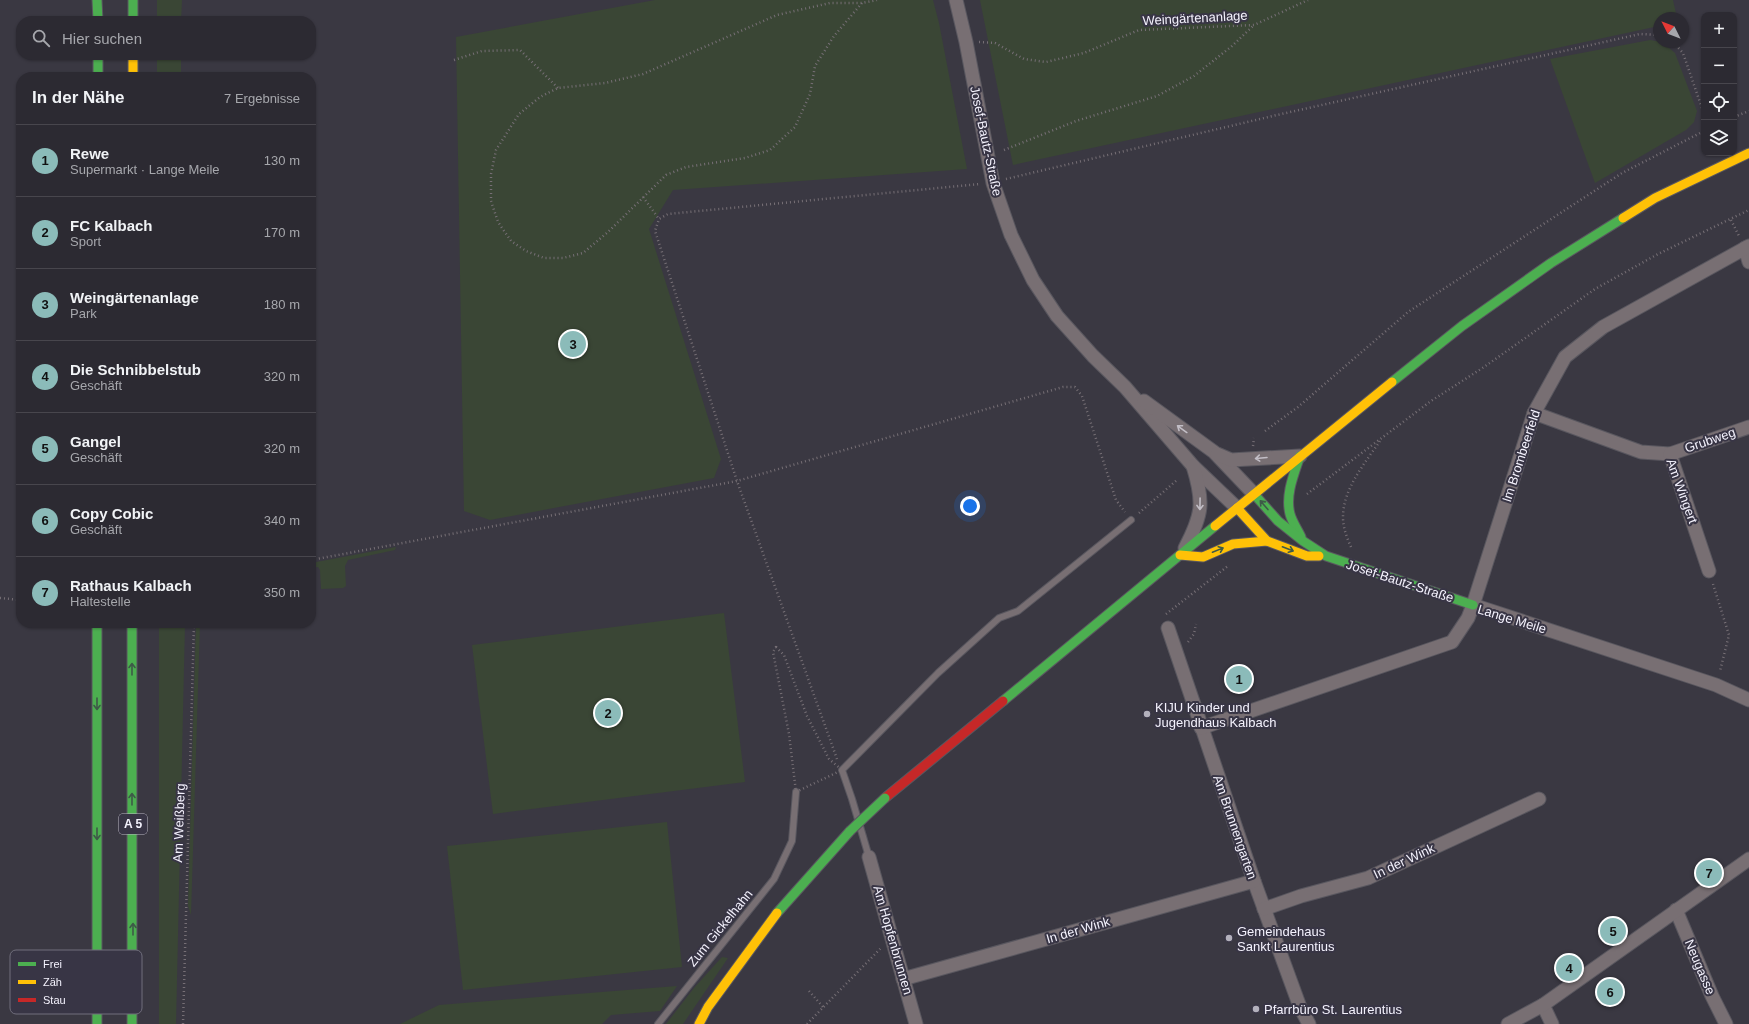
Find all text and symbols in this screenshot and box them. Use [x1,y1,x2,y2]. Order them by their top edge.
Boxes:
street label: Weingärtenanlage [1142,8,1248,28]
north arrow [1653,12,1689,48]
map controls [1701,12,1737,156]
button: + [1701,12,1737,48]
search box [16,16,316,60]
icon: search [30,27,52,49]
text: Hier suchen [62,30,142,47]
button: − [1701,48,1737,84]
button: locate [1701,84,1737,120]
street label: Josef-Bautz-Straße [967,85,1005,197]
text: In der Nähe [32,88,125,107]
text: 7 Ergebnisse [224,91,300,106]
button: layers [1701,120,1737,156]
text: Rewe [70,145,109,162]
text: 1 [41,153,49,168]
text: 130 m [264,153,300,168]
text: Supermarkt · Lange Meile [70,162,220,177]
text: FC Kalbach [70,217,153,234]
text: 2 [41,225,49,240]
text: 170 m [264,225,300,240]
text: Sport [70,234,101,249]
text: Weingärtenanlage [70,289,199,306]
text: 3 [41,297,49,312]
text: 180 m [264,297,300,312]
text: Park [70,306,97,321]
pin: 3 [560,329,586,359]
text: Die Schnibbelstub [70,361,201,378]
text: 4 [41,369,49,384]
text: 320 m [264,369,300,384]
text: Geschäft [70,378,122,393]
street label: Im Brombeerfeld [1499,408,1543,504]
street label: Grubweg [1683,424,1737,456]
one-way arrow [1177,425,1188,433]
text: Gangel [70,433,121,450]
text: 5 [41,441,49,456]
text: 320 m [264,441,300,456]
text: Geschäft [70,450,122,465]
one-way arrow [1255,454,1268,462]
street label: Am Wingert [1663,457,1701,526]
your location [960,496,980,516]
one-way arrow [1196,497,1204,510]
one-way arrow [1260,500,1269,511]
text: Copy Cobic [70,505,153,522]
text: 6 [41,513,49,528]
text: 340 m [264,513,300,528]
text: Geschäft [70,522,122,537]
one-way arrow [1282,545,1294,553]
one-way arrow [1212,546,1224,554]
street label: Josef-Bautz-Straße [1344,557,1456,605]
text: Rathaus Kalbach [70,577,192,594]
text: 7 [41,585,49,600]
text: 350 m [264,585,300,600]
text: Haltestelle [70,594,131,609]
street label: Lange Meile [1476,601,1548,637]
one-way arrow [128,663,136,676]
pin: 1 [1226,664,1252,694]
one-way arrow [93,697,101,710]
pin: 2 [595,698,621,728]
place label: KIJU Kinder und Jugendhaus Kalbach [1155,700,1276,730]
marker: KIJU Kinder und Jugendhaus Kalbach [1142,709,1152,719]
street label: Am Brunnengarten [1210,773,1260,881]
street label: Am Weißberg [170,783,188,863]
one-way arrow [128,793,136,806]
road number: A 5 [119,814,147,834]
one-way arrow [93,827,101,840]
street label: In der Wink [1371,840,1437,882]
pin: 7 [1696,858,1722,888]
street label: Am Hopfenbrunnen [870,884,916,996]
street label: Zum Gickelhahn [684,886,756,970]
street label: In der Wink [1044,914,1112,946]
pin: 5 [1600,916,1626,946]
one-way arrow [129,923,137,936]
place label: Gemeindehaus Sankt Laurentius [1237,924,1335,954]
marker: Gemeindehaus Sankt Laurentius [1224,933,1234,943]
street label: Neugasse [1682,937,1718,997]
legend [10,950,142,1014]
pin: 4 [1556,953,1582,983]
text: Frei [43,958,62,970]
text: Zäh [43,976,62,988]
pin: 6 [1597,977,1623,1007]
text: Stau [43,994,66,1006]
place label: Pfarrbüro St. Laurentius [1264,1002,1403,1017]
marker: Pfarrbüro St. Laurentius [1251,1004,1261,1014]

